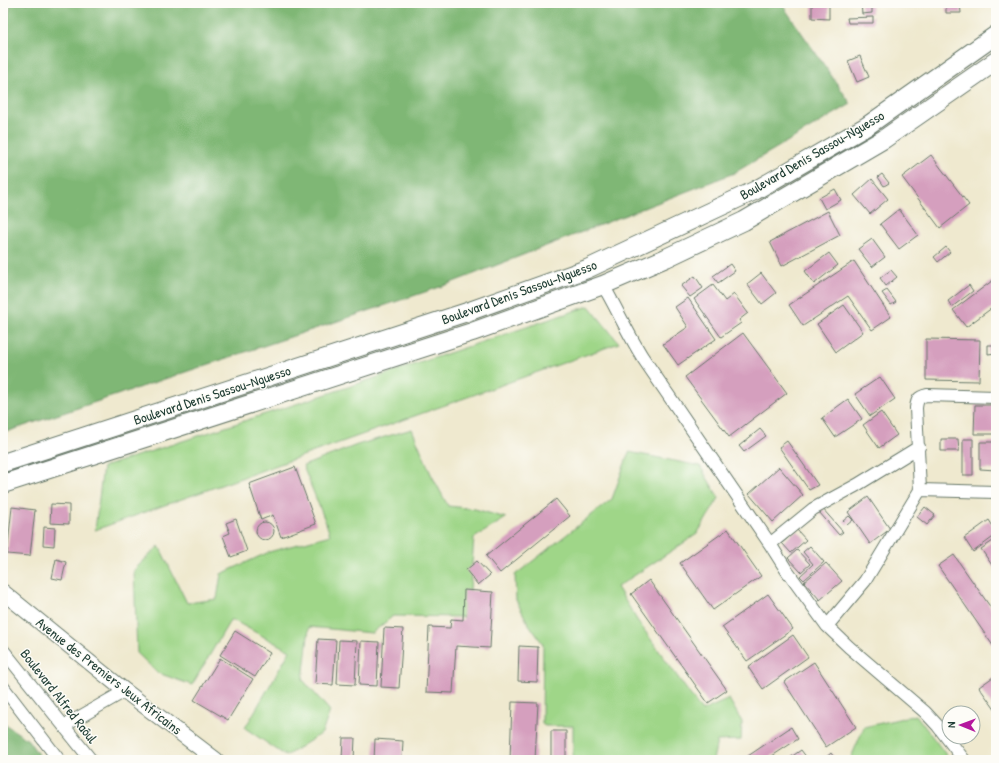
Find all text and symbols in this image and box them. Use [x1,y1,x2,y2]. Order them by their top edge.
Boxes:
street label: Boulevard Denis Sassou-Nguesso [736,105,888,205]
street label: Boulevard Denis Sassou-Nguesso [439,254,600,329]
street label: Boulevard Denis Sassou-Nguesso [131,360,293,430]
street label: Avenue des Premiers Jeux Africains [32,613,186,739]
street label: Boulevard Alfred Raôul [17,645,102,747]
north arrow [941,705,981,745]
text: N [944,722,958,728]

